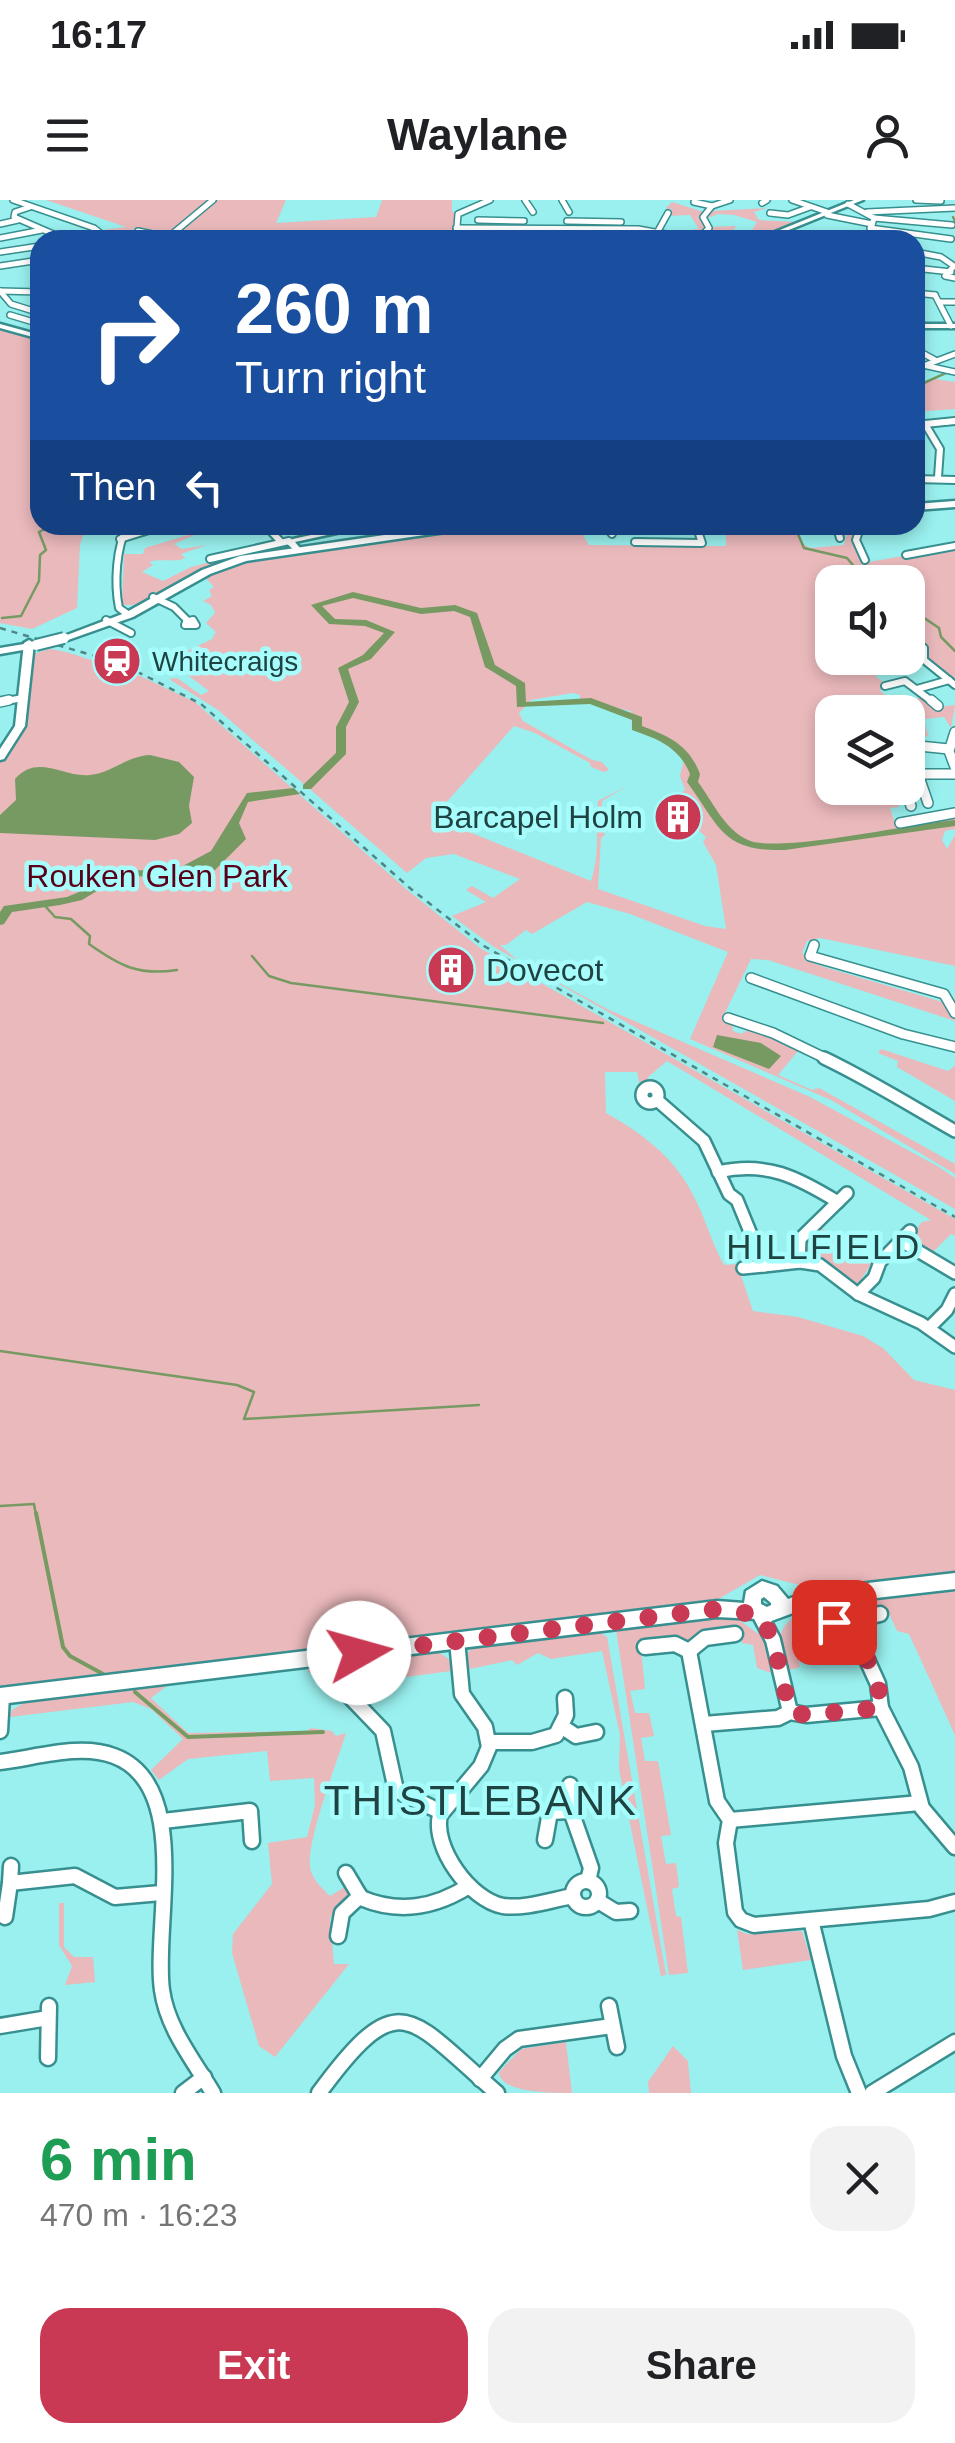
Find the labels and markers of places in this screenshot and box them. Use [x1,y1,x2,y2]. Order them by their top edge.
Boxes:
station icon: Whitecraigs [91,635,143,687]
place label: Whitecraigs [152,646,298,677]
building icon: Barcapel Holm [652,791,704,843]
place label: Barcapel Holm [433,799,643,835]
building icon: Dovecot [425,944,477,996]
place label: Dovecot [486,952,604,988]
pin [792,1580,877,1665]

